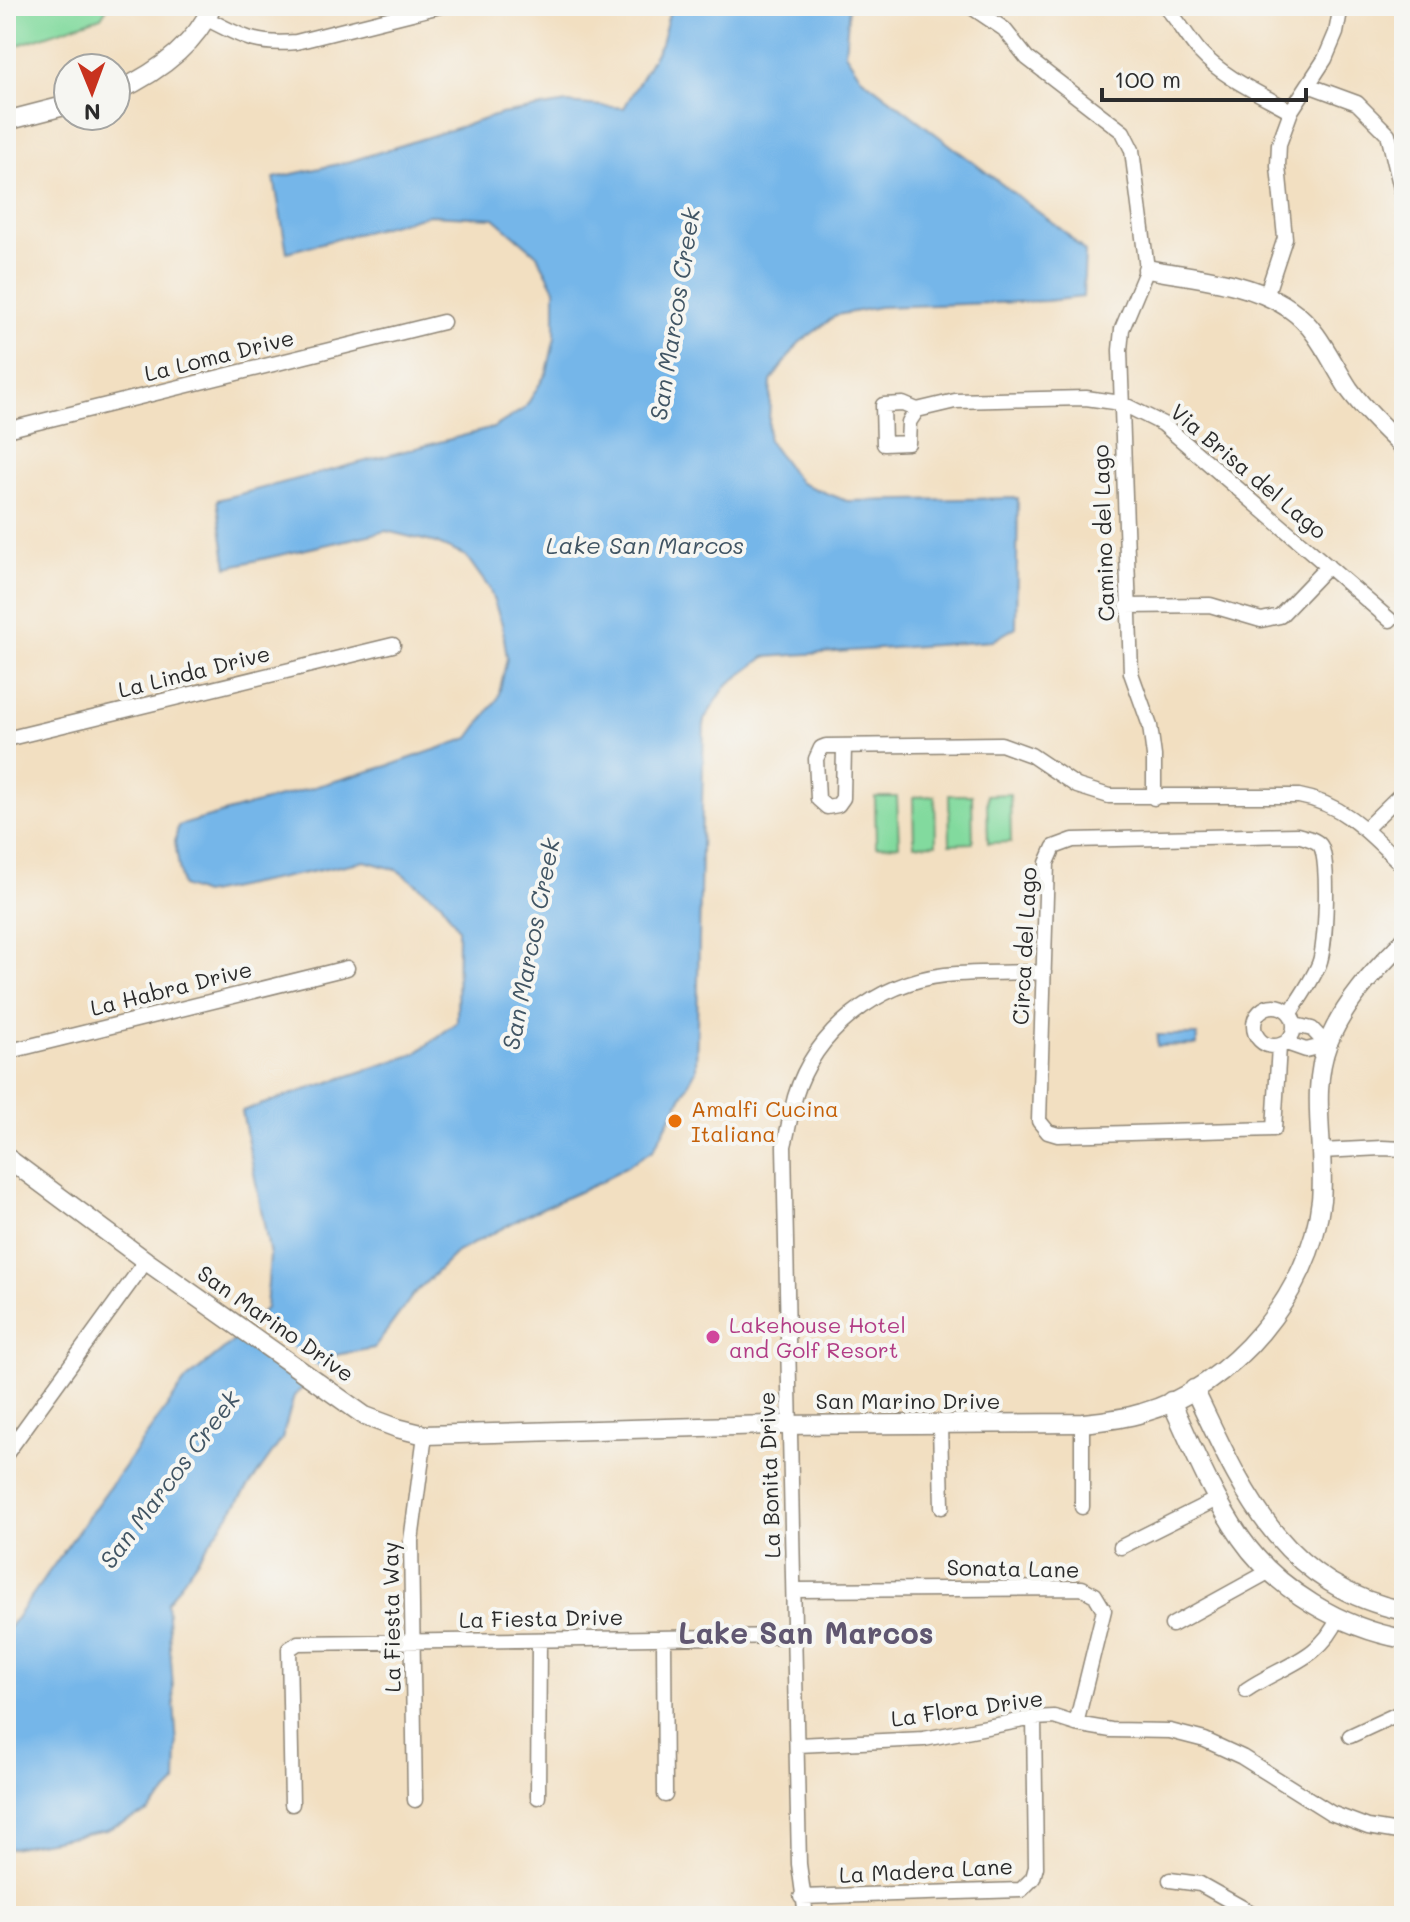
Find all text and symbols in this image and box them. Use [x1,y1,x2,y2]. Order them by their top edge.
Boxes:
north arrow [52,52,132,132]
scale bar [1102,52,1306,102]
text: 100 m [1114,63,1181,94]
text: N [84,98,101,127]
water label: San Marcos Creek [642,204,706,423]
street label: La Loma Drive [141,322,297,388]
street label: Via Brisa del Lago [1165,397,1333,545]
street label: Camino del Lago [1085,444,1121,622]
water label: Lake San Marcos [546,529,744,560]
street label: La Linda Drive [115,638,273,704]
water label: San Marcos Creek [494,834,566,1052]
street label: Circa del Lago [1005,866,1043,1026]
street label: La Habra Drive [87,954,255,1022]
place label: Amalfi Cucina Italiana [691,1094,839,1148]
marker: Amalfi Cucina Italiana [666,1112,684,1130]
street label: San Marino Drive [192,1258,360,1388]
place label: Lakehouse Hotel and Golf Resort [729,1310,906,1364]
marker: Lakehouse Hotel and Golf Resort [704,1328,722,1346]
water label: San Marcos Creek [92,1383,247,1574]
street label: San Marino Drive [816,1386,1000,1415]
street label: La Bonita Drive [752,1391,786,1559]
street label: La Fiesta Way [375,1541,407,1693]
street label: Sonata Lane [946,1552,1080,1584]
street label: La Fiesta Drive [459,1602,623,1634]
district label: Lake San Marcos [678,1612,934,1652]
street label: La Flora Drive [889,1683,1045,1733]
street label: La Madera Lane [838,1851,1014,1889]

